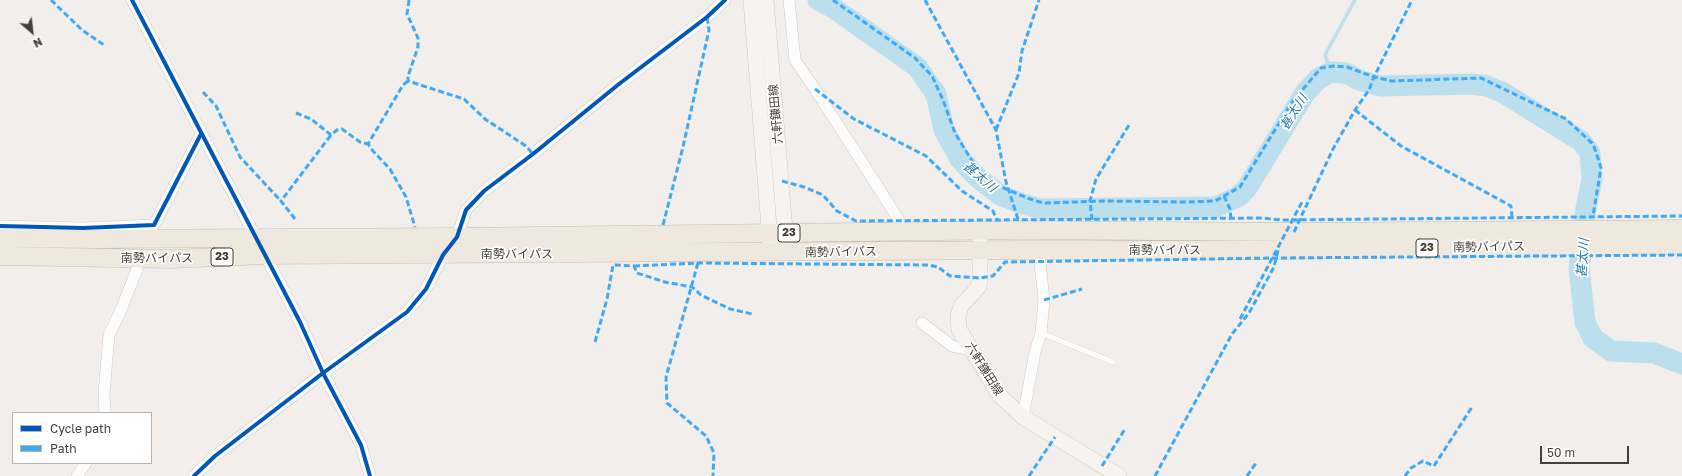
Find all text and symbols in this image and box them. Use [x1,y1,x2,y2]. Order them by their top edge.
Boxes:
north arrow [12,12,52,52]
text: N [31,35,45,51]
street label: 六軒鎌田線 [766,83,786,145]
water label: 甚太川 [1277,91,1311,133]
water label: 甚太川 [960,158,1000,196]
road number: 23 [778,224,800,242]
water label: 甚太川 [1574,238,1592,278]
road number: 23 [1416,239,1438,257]
street label: 南勢バイパス [1453,239,1525,255]
street label: 南勢バイパス [1129,243,1201,257]
street label: 南勢バイパス [805,244,877,260]
street label: 南勢バイパス [481,247,553,261]
road number: 23 [211,248,233,266]
street label: 南勢バイパス [121,251,193,265]
street label: 六軒鎌田線 [962,340,1006,398]
legend [12,412,152,464]
text: Cycle path [50,421,111,436]
scale bar [1542,438,1631,464]
text: Path [50,441,77,456]
text: 50 m [1547,445,1575,460]

